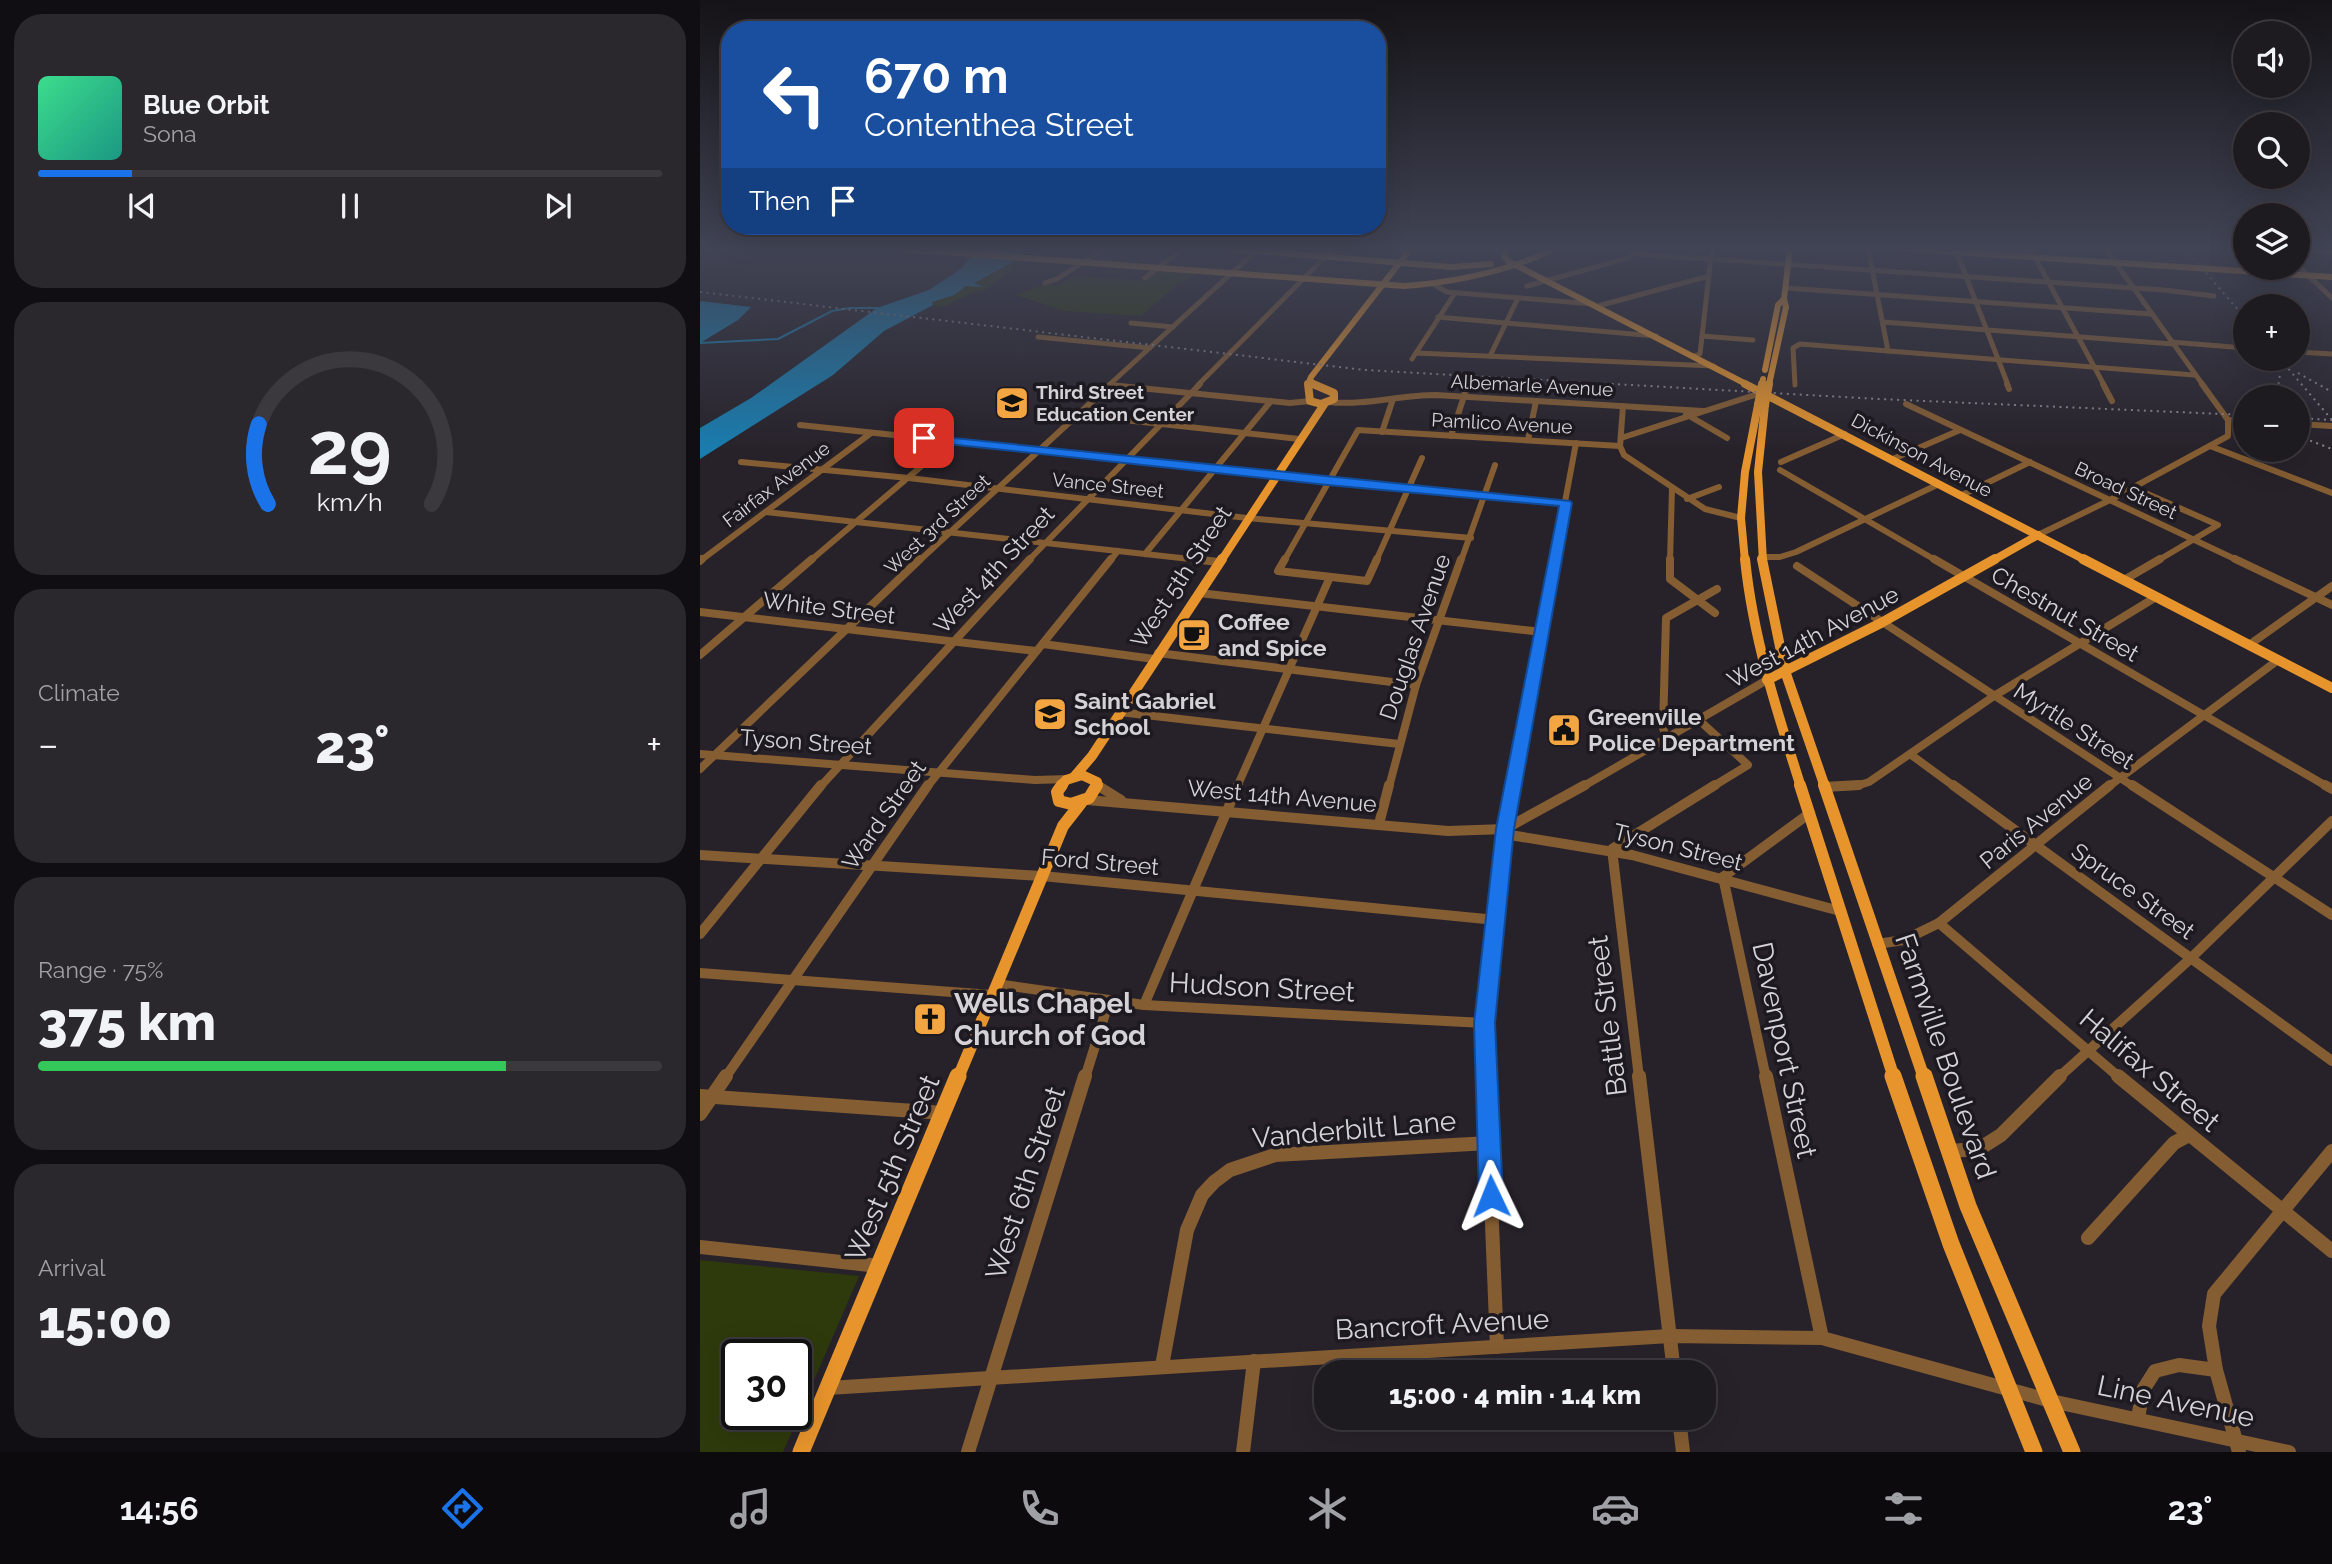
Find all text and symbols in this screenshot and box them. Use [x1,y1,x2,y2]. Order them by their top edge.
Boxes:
map controls [2233,21,2310,462]
button: sound [2233,21,2310,98]
text: 670 m [864,47,1009,104]
icon: left [749,49,840,140]
text: Blue Orbit [143,90,270,120]
text: Contenthea Street [864,106,1134,143]
button: search [2233,112,2310,189]
text: Sona [143,120,197,147]
icon: arrive [824,182,862,220]
text: Then [749,186,810,216]
icon: previous [123,187,161,225]
icon: pause [331,187,369,225]
icon: next [539,187,577,225]
button: layers [2233,203,2310,280]
button: + [2233,294,2310,371]
street label: Albemarle Avenue [1450,370,1614,400]
place label: Third Street Education Center [1036,381,1195,425]
school or university icon: Third Street Education Center [993,384,1031,422]
button: − [2233,385,2310,462]
text: 29 [308,407,392,492]
pin [894,408,954,468]
street label: Pamlico Avenue [1431,408,1573,438]
street label: Dickinson Avenue [1848,409,1996,501]
icon: arrive [905,419,943,457]
street label: Fairfax Avenue [718,437,834,531]
street label: Broad Street [2071,457,2181,523]
street label: Vance Street [1051,468,1166,502]
street label: West 3rd Street [880,469,995,578]
text: km/h [317,487,383,517]
street label: West 4th Street [928,500,1060,639]
street label: West 5th Street [1125,500,1237,653]
street label: Douglas Avenue [1373,550,1456,723]
street label: Chestnut Street [1987,560,2144,667]
street label: West 14th Avenue [1723,580,1903,693]
street label: White Street [761,586,897,629]
place label: Coffee and Spice [1218,608,1327,661]
cafe icon: Coffee and Spice [1175,616,1213,654]
street label: Myrtle Street [2009,677,2140,775]
text: Climate [38,679,120,706]
place label: Saint Gabriel School [1074,687,1216,740]
school or university icon: Saint Gabriel School [1031,695,1069,733]
place label: Greenville Police Department [1588,703,1795,756]
public building icon: Greenville Police Department [1545,711,1583,749]
text: 23° [315,714,389,775]
text: − [38,722,58,767]
text: + [646,722,662,767]
street label: Tyson Street [739,723,873,760]
street label: Ward Street [836,755,931,875]
street label: Paris Avenue [1974,767,2097,874]
street label: West 14th Avenue [1186,774,1378,817]
street label: Tyson Street [1611,817,1746,876]
street label: Spruce Street [2066,837,2200,944]
street label: Ford Street [1040,843,1160,880]
street label: Farmville Boulevard [1888,929,2003,1183]
street label: Battle Street [1581,933,1634,1098]
street label: Davenport Street [1746,939,1824,1162]
text: Range · 75% [38,956,163,983]
street label: Hudson Street [1168,966,1356,1009]
place label: Wells Chapel Church of God [954,987,1146,1052]
text: 375 km [38,991,216,1052]
church icon: Wells Chapel Church of God [911,1000,949,1038]
street label: Halifax Street [2073,1002,2227,1139]
street label: West 5th Street [838,1069,947,1267]
street label: West 6th Street [979,1082,1072,1284]
street label: Vanderbilt Lane [1251,1104,1457,1155]
position arrow [1454,1159,1528,1233]
text: Arrival [38,1254,105,1281]
text: 15:00 [38,1289,172,1350]
street label: Bancroft Avenue [1334,1302,1550,1347]
speed limit sign: 30 [721,1339,812,1430]
street label: Line Avenue [2094,1369,2257,1434]
text: 15:00 · 4 min · 1.4 km [1389,1380,1641,1410]
icon: directions [438,1484,487,1533]
icon: music [726,1484,775,1533]
icon: phone [1015,1484,1064,1533]
icon: climate [1303,1484,1352,1533]
icon: car [1591,1484,1640,1533]
icon: filters [1879,1484,1928,1533]
text: 14:56 [120,1490,199,1527]
text: 23° [2168,1490,2212,1527]

